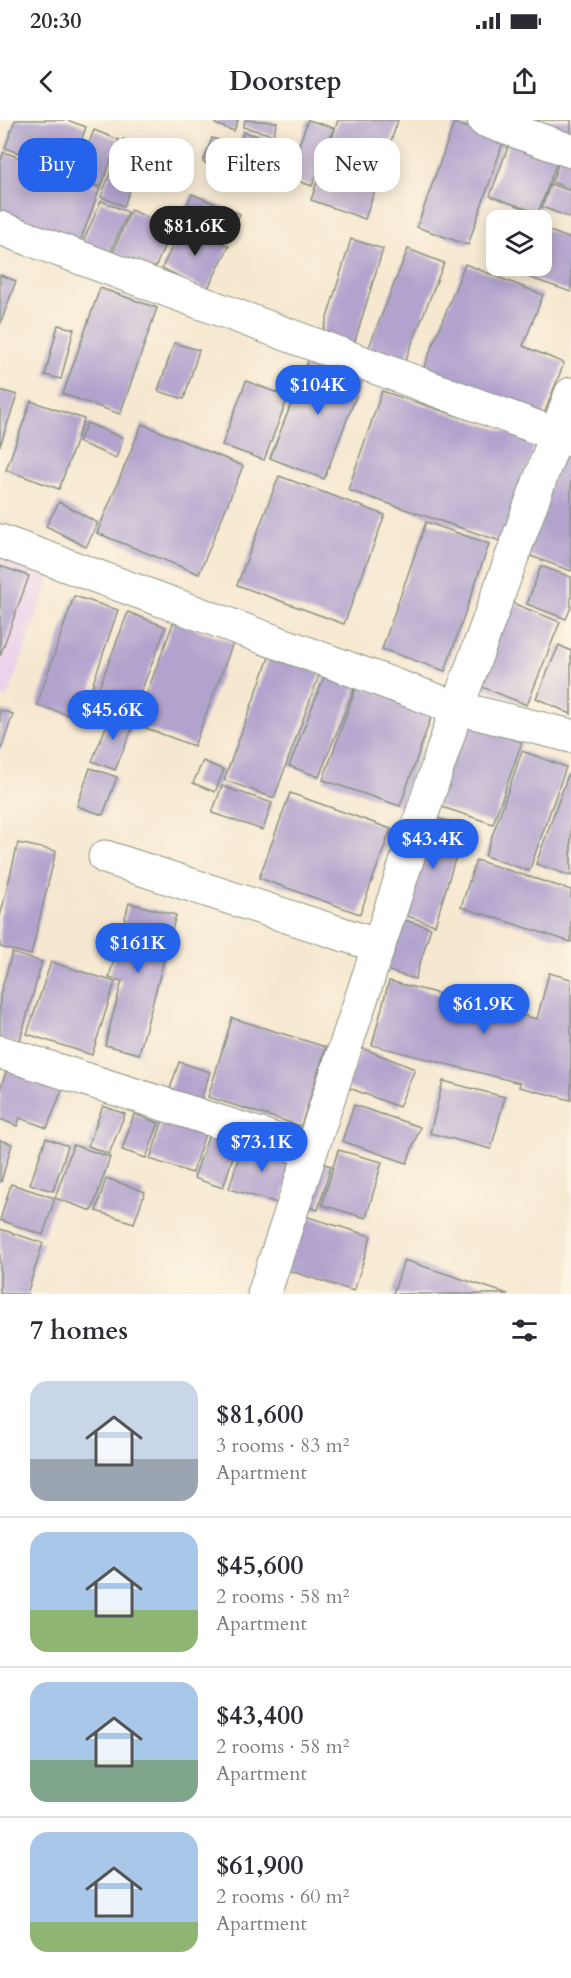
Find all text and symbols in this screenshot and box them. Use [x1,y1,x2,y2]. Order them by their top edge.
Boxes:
text: 20:30 [30,6,81,36]
text: Doorstep [229,63,342,100]
icon: back [30,65,63,98]
icon: share [508,65,541,98]
chip: Buy [18,138,97,192]
chip: Rent [109,138,194,192]
chip: Filters [206,138,302,192]
chip: New [314,138,400,192]
pin: $81.6K [146,206,244,257]
map controls [486,210,552,276]
button: layers [486,210,552,276]
text: $81.6K [164,212,226,239]
pin: $104K [276,365,360,416]
text: $104K [289,371,347,398]
pin: $45.6K [64,690,162,741]
text: $45.6K [82,696,144,723]
pin: $43.4K [384,819,482,870]
text: $43.4K [402,825,464,852]
pin: $161K [96,923,180,974]
text: $161K [109,929,167,956]
pin: $61.9K [435,984,533,1035]
text: $61.9K [453,990,515,1017]
pin: $73.1K [213,1122,311,1173]
text: $73.1K [231,1128,293,1155]
text: 7 homes [30,1313,128,1348]
icon: filters [508,1314,541,1347]
text: $81,600 [216,1397,304,1432]
icon: home [78,1405,150,1477]
text: 3 rooms · 83 m² [216,1432,349,1459]
text: Apartment [216,1459,307,1486]
text: $45,600 [216,1548,304,1583]
icon: home [78,1556,150,1628]
text: 2 rooms · 58 m² [216,1583,349,1610]
text: Apartment [216,1610,307,1637]
text: $43,400 [216,1698,304,1733]
icon: home [78,1706,150,1778]
text: 2 rooms · 58 m² [216,1733,349,1760]
text: Apartment [216,1760,307,1787]
text: $61,900 [216,1848,304,1883]
icon: home [78,1856,150,1928]
text: 2 rooms · 60 m² [216,1883,349,1910]
text: Apartment [216,1910,307,1937]

